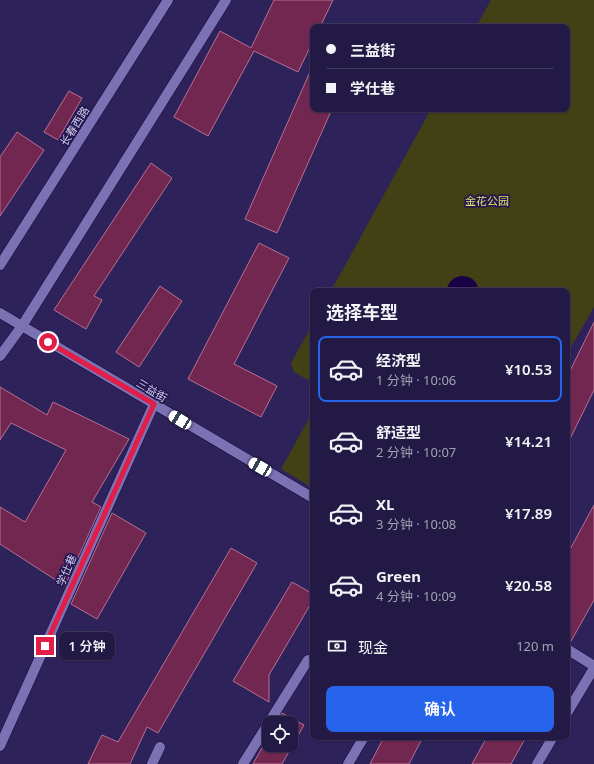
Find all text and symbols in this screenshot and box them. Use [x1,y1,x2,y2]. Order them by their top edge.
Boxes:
text: 三益街 [350,40,395,60]
text: 学仕巷 [350,78,395,98]
street label: 长春西路 [56,103,92,149]
park label: 金花公园 [465,193,509,208]
text: 选择车型 [326,300,398,324]
route start [39,333,57,351]
text: 经济型 [376,350,421,370]
icon: car [328,351,364,387]
text: ¥10.53 [505,359,552,379]
text: 1 分钟 · 10:06 [376,371,456,389]
street label: 三益街 [134,375,170,405]
car [167,409,193,431]
text: 舒适型 [376,422,421,442]
icon: car [328,423,364,459]
text: ¥14.21 [505,431,552,451]
text: 2 分钟 · 10:07 [376,443,456,461]
car [247,456,273,478]
text: XL [376,494,394,514]
icon: car [328,495,364,531]
text: ¥17.89 [505,503,552,523]
text: 3 分钟 · 10:08 [376,515,456,533]
street label: 学仕巷 [52,552,80,588]
text: Green [376,566,421,586]
icon: car [328,567,364,603]
text: ¥20.58 [505,575,552,595]
text: 4 分钟 · 10:09 [376,587,456,605]
callout: 1 分钟 [59,632,115,660]
icon: cash [326,635,348,657]
route end [36,637,54,655]
text: 1 分钟 [69,637,105,655]
text: 现金 [358,637,388,657]
text: 120 m [516,637,554,655]
button: 确认 [326,686,554,732]
map controls [262,716,298,752]
button: locate [262,716,298,752]

